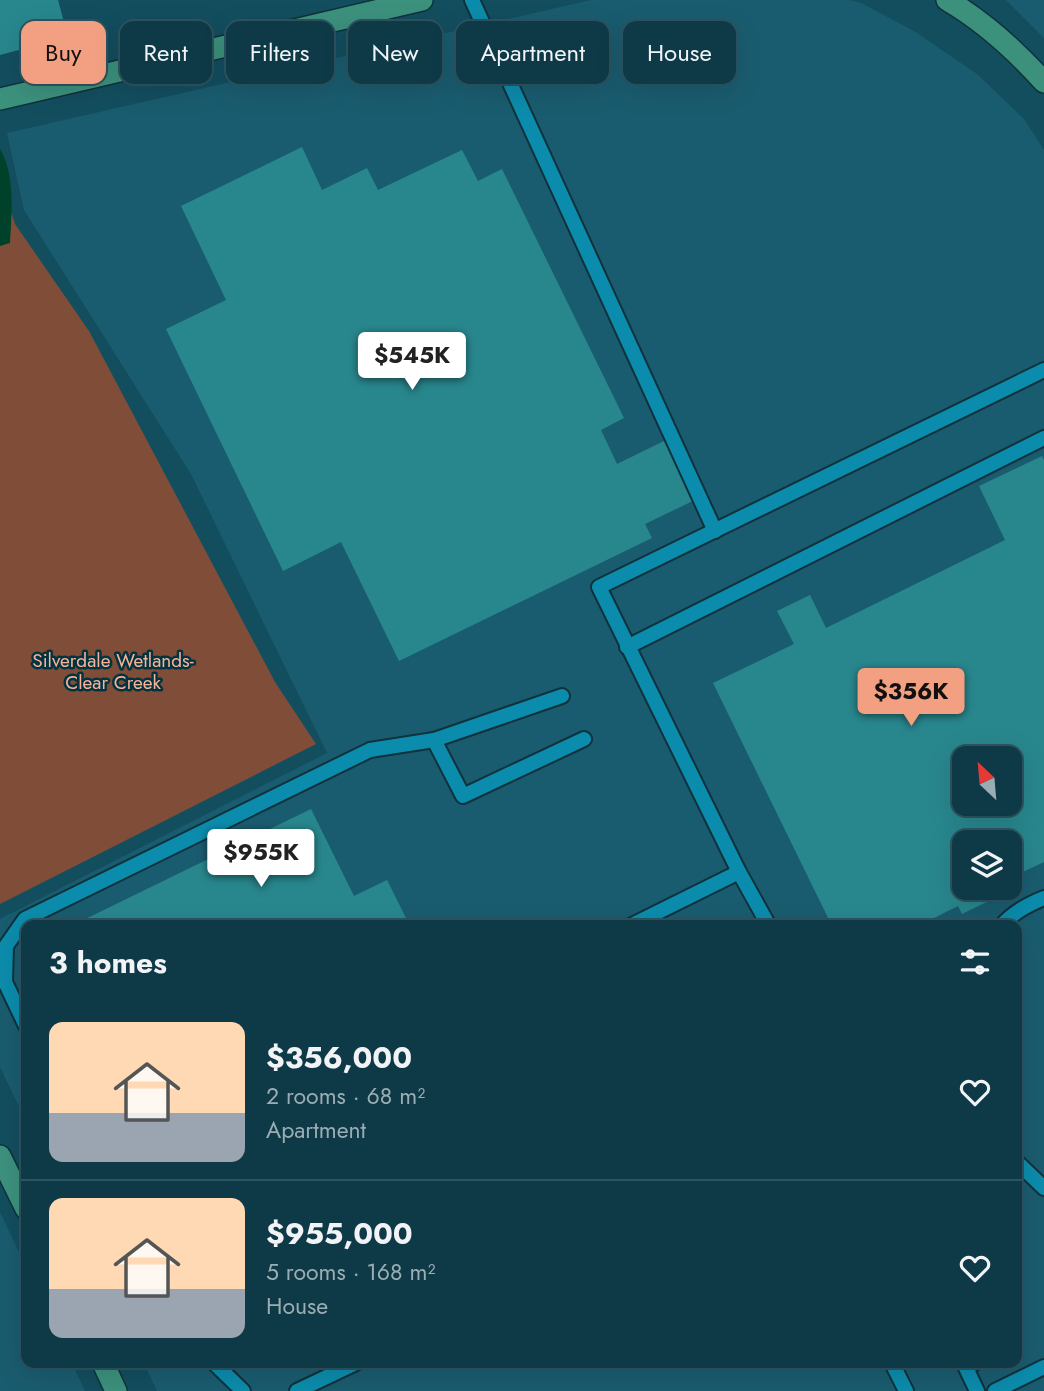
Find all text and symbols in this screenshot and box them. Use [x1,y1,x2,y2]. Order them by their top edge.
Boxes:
chip: Buy [21,21,106,84]
chip: Rent [120,21,212,84]
chip: Filters [226,21,334,84]
chip: New [348,21,442,84]
chip: Apartment [456,21,609,84]
chip: House [623,21,736,84]
pin: $545K [363,332,461,392]
text: $545K [374,338,450,372]
park label: Silverdale Wetlands- Clear Creek [32,647,194,696]
pin: $356K [862,668,960,728]
text: $356K [874,674,948,708]
north arrow [952,746,1022,816]
map controls [952,746,1022,900]
pin: $955K [212,830,310,889]
button: layers [952,830,1022,900]
text: $955K [223,835,299,869]
text: 3 homes [49,941,167,984]
icon: filters [956,943,994,981]
text: $356,000 [266,1036,412,1079]
icon: home [105,1050,189,1134]
icon: heart [956,1073,994,1111]
text: 2 rooms · 68 m² [266,1079,425,1113]
text: Apartment [266,1113,366,1147]
text: $955,000 [266,1212,413,1255]
icon: home [105,1226,189,1310]
icon: heart [956,1249,994,1287]
text: 5 rooms · 168 m² [266,1255,435,1289]
text: House [266,1289,328,1323]

